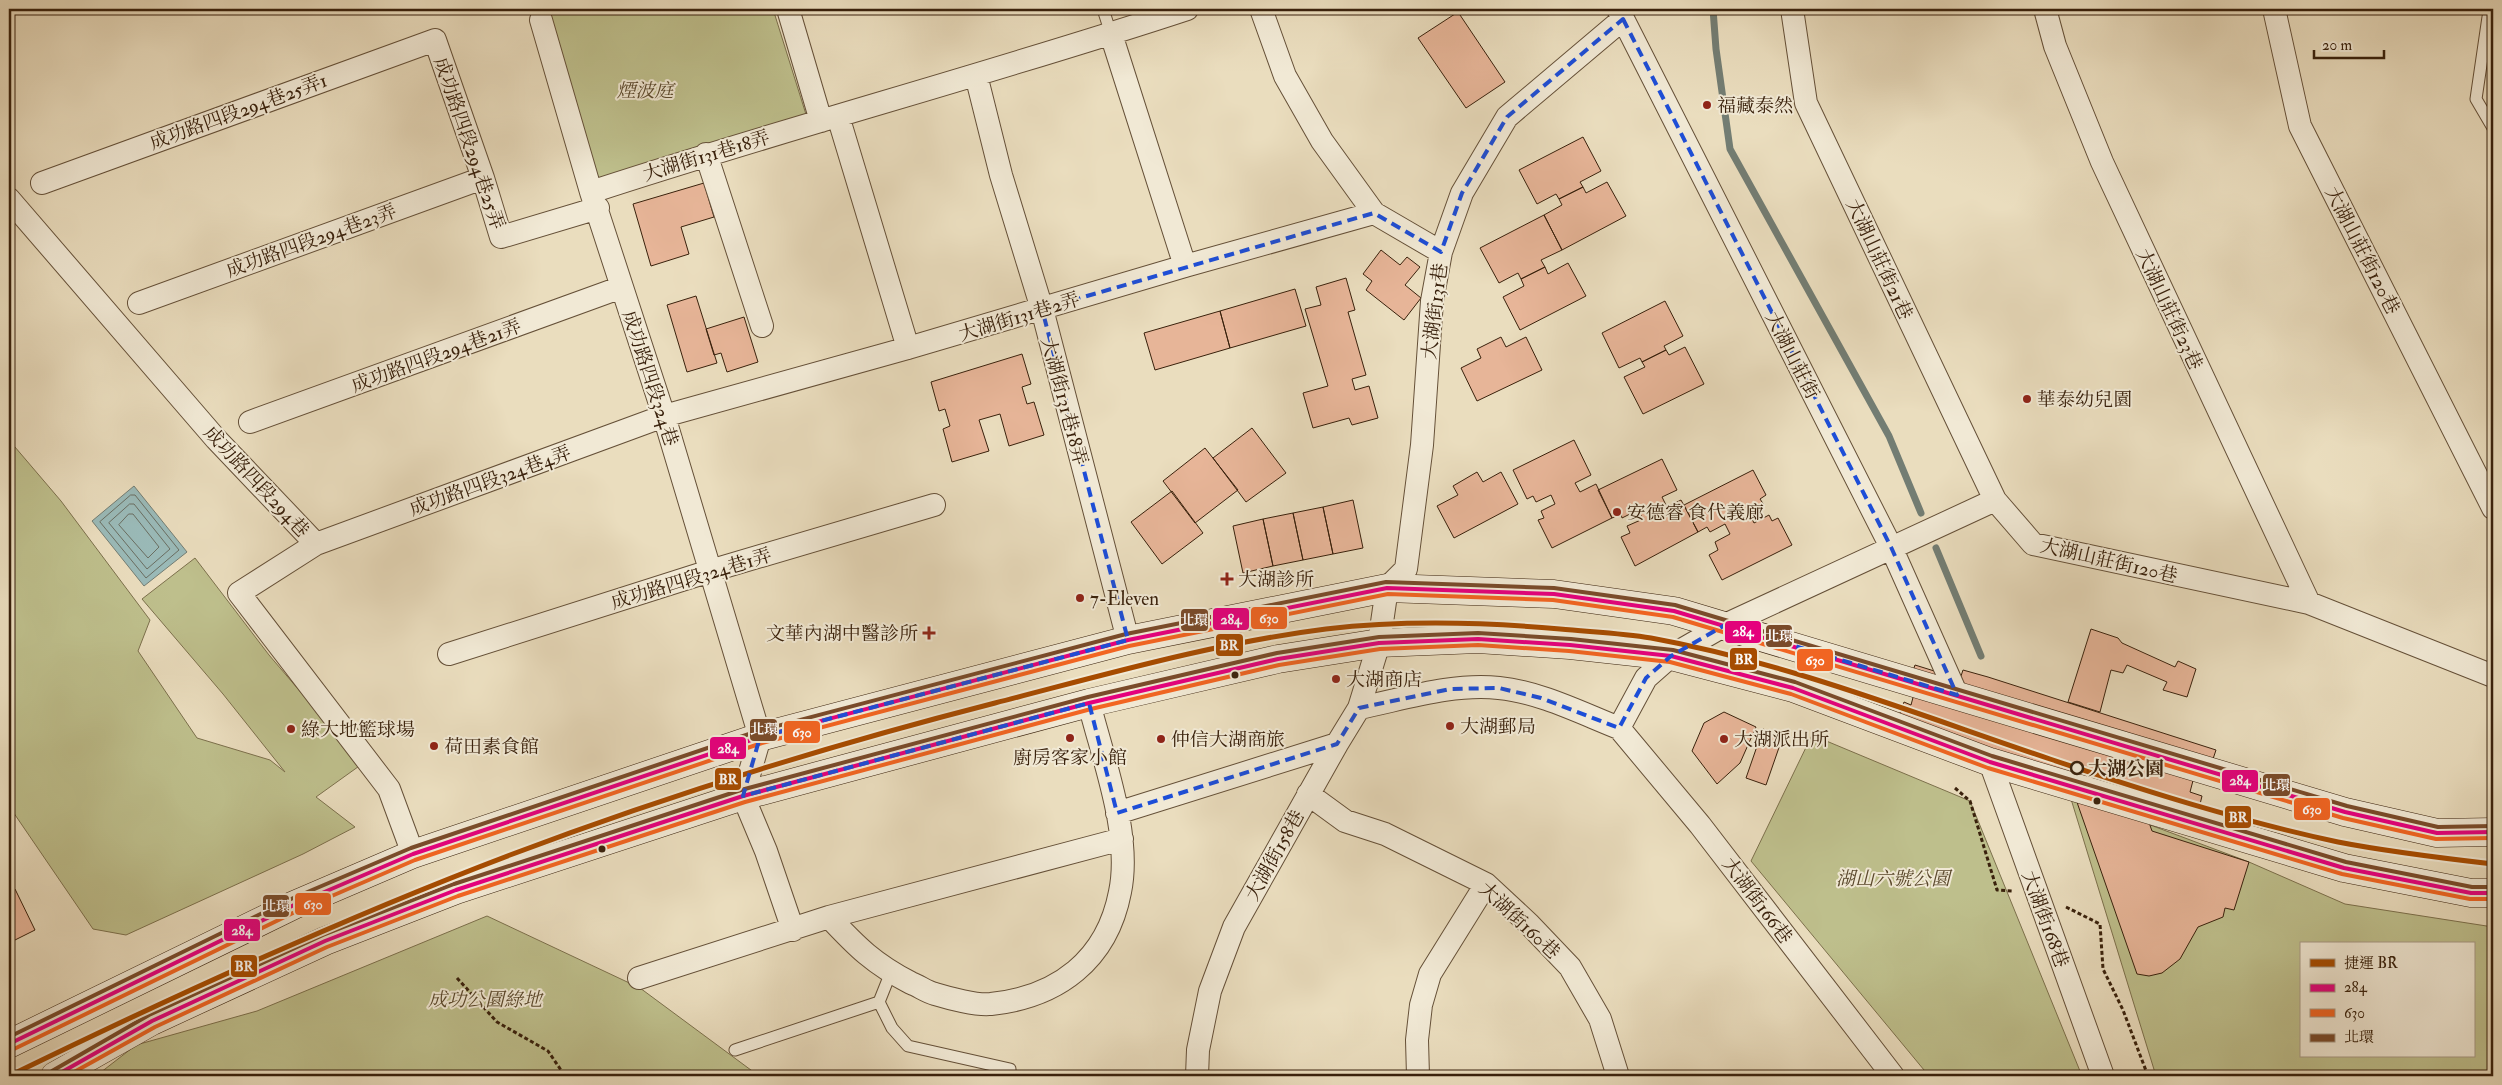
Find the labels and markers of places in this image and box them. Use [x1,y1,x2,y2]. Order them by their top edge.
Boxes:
place label: 福藏泰然 [1717,94,1793,118]
marker: 福藏泰然 [1701,99,1713,111]
place label: 華泰幼兒園 [2037,388,2132,412]
marker: 華泰幼兒園 [2021,393,2033,405]
place label: 安德睿 食代義廊 [1627,501,1764,525]
marker: 安德睿 食代義廊 [1611,506,1623,518]
place label: 大湖診所 [1238,568,1314,592]
marker: 大湖診所 [1220,572,1234,586]
place label: 7-Eleven [1090,587,1159,611]
marker: 7-Eleven [1074,592,1086,604]
place label: 文華內湖中醫診所 [766,622,918,646]
marker: 文華內湖中醫診所 [922,626,936,640]
place label: 大湖商店 [1346,668,1422,692]
unlabelled marker [1230,670,1240,680]
marker: 大湖商店 [1330,673,1342,685]
place label: 大湖郵局 [1460,715,1536,739]
place label: 綠大地籃球場 [301,718,415,742]
marker: 大湖郵局 [1444,720,1456,732]
marker: 綠大地籃球場 [285,723,297,735]
place label: 仲信大湖商旅 [1171,728,1285,752]
place label: 大湖派出所 [1734,728,1829,752]
marker: 廚房客家小館 [1064,732,1076,744]
marker: 仲信大湖商旅 [1155,733,1167,745]
marker: 大湖派出所 [1718,733,1730,745]
place label: 荷田素食館 [444,735,539,759]
marker: 荷田素食館 [428,740,440,752]
place label: 廚房客家小館 [1013,746,1127,770]
place label: 大湖公園 [2088,757,2164,781]
marker: 大湖公園 [2070,761,2084,775]
unlabelled marker [2092,796,2102,806]
unlabelled marker [597,844,607,854]

